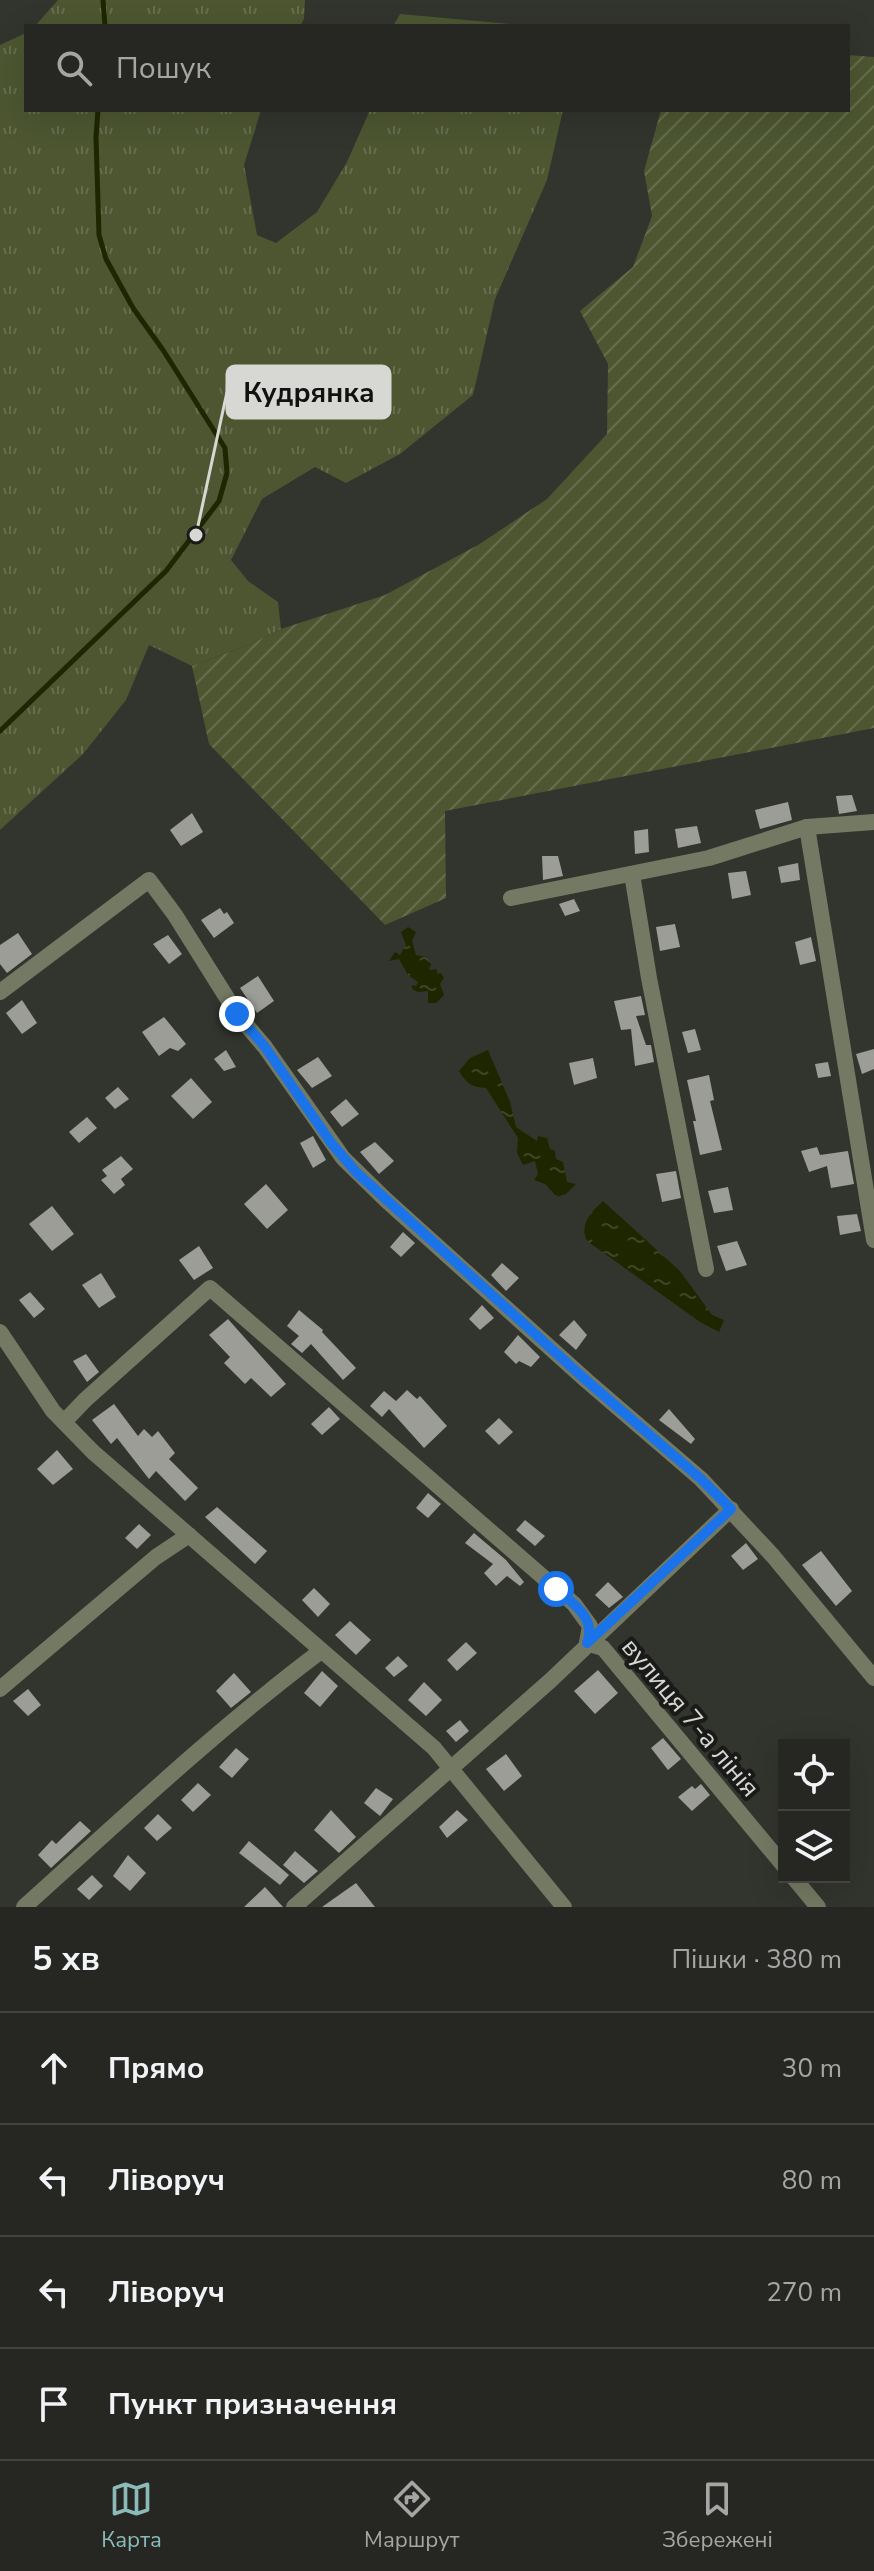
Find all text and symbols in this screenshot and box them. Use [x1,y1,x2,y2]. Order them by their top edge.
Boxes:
search box [24,24,850,112]
icon: search [52,46,96,90]
text: Пошук [116,48,211,89]
callout: Кудрянка [227,366,390,418]
text: Кудрянка [243,374,375,412]
route end [219,996,255,1032]
route start [538,1571,574,1607]
street label: вулиця 7-а лінія [614,1630,768,1804]
map controls [778,1739,850,1883]
button: locate [778,1739,850,1811]
button: layers [778,1811,850,1883]
text: 5 хв [32,1936,100,1982]
text: Пішки · 380 m [671,1942,842,1977]
icon: ahead [32,2046,76,2090]
text: Прямо [108,2048,205,2089]
text: 30 m [782,2051,842,2086]
icon: left [32,2158,76,2202]
text: Ліворуч [108,2160,225,2201]
text: 80 m [782,2163,842,2198]
icon: left [32,2270,76,2314]
text: Ліворуч [108,2272,225,2313]
text: 270 m [766,2275,842,2310]
icon: arrive [32,2382,76,2426]
text: Пункт призначення [108,2384,397,2425]
tab: Карта [101,2477,162,2555]
tab: Маршрут [364,2477,460,2555]
tab: Збережені [662,2477,773,2555]

